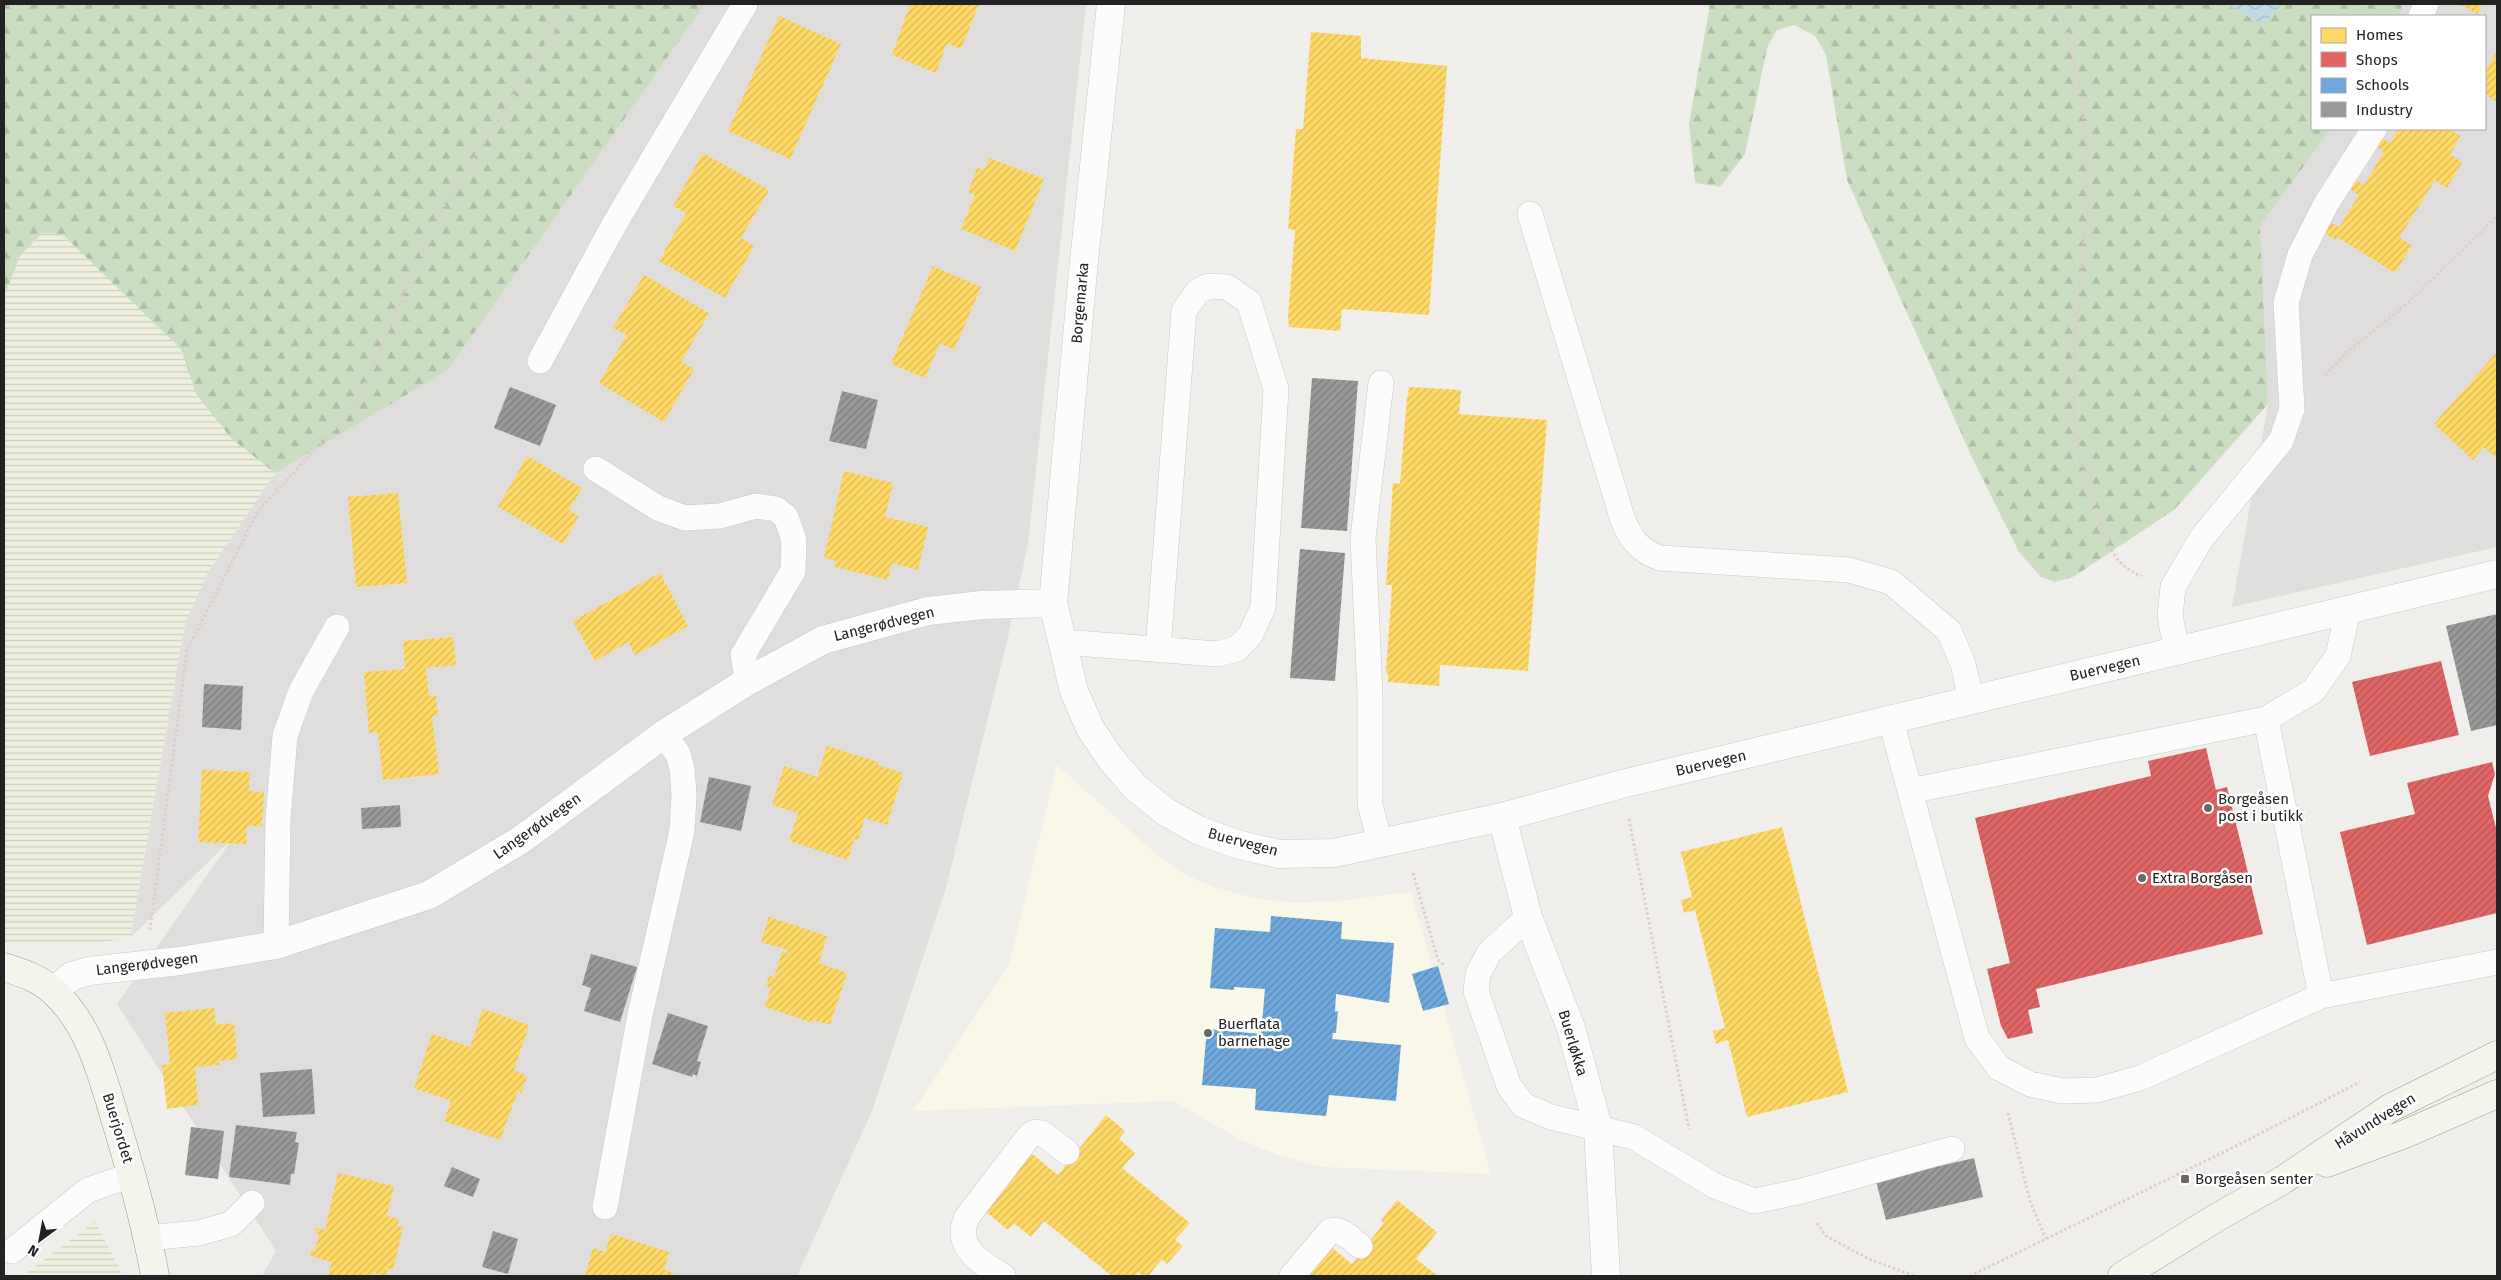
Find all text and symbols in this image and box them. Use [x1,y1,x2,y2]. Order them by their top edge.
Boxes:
legend [2311,15,2486,130]
text: Homes [2356,26,2403,44]
text: Shops [2356,51,2398,69]
text: Schools [2356,76,2409,94]
text: Industry [2356,101,2413,119]
street label: Borgemarka [1067,262,1093,344]
street label: Langerødvegen [832,603,936,645]
street label: Buervegen [2068,651,2142,685]
street label: Buervegen [1674,746,1748,780]
street label: Langerødvegen [490,789,584,863]
place label: Borgeåsen post i butikk [2218,790,2303,825]
marker: Borgeåsen post i butikk [2202,802,2214,814]
street label: Buervegen [1206,824,1280,860]
place label: Extra Borgåsen [2152,869,2253,887]
marker: Extra Borgåsen [2136,872,2148,884]
street label: Langerødvegen [95,949,199,979]
street label: Buerløkka [1554,1008,1592,1078]
place label: Buerflata barnehage [1218,1015,1290,1050]
marker: Buerflata barnehage [1202,1027,1214,1039]
street label: Håvundvegen [2331,1089,2419,1153]
street label: Buerjordet [99,1091,137,1166]
place label: Borgeåsen senter [2195,1170,2313,1188]
marker: Borgeåsen senter [2179,1173,2191,1185]
north arrow [15,1215,65,1265]
text: N [25,1241,42,1260]

